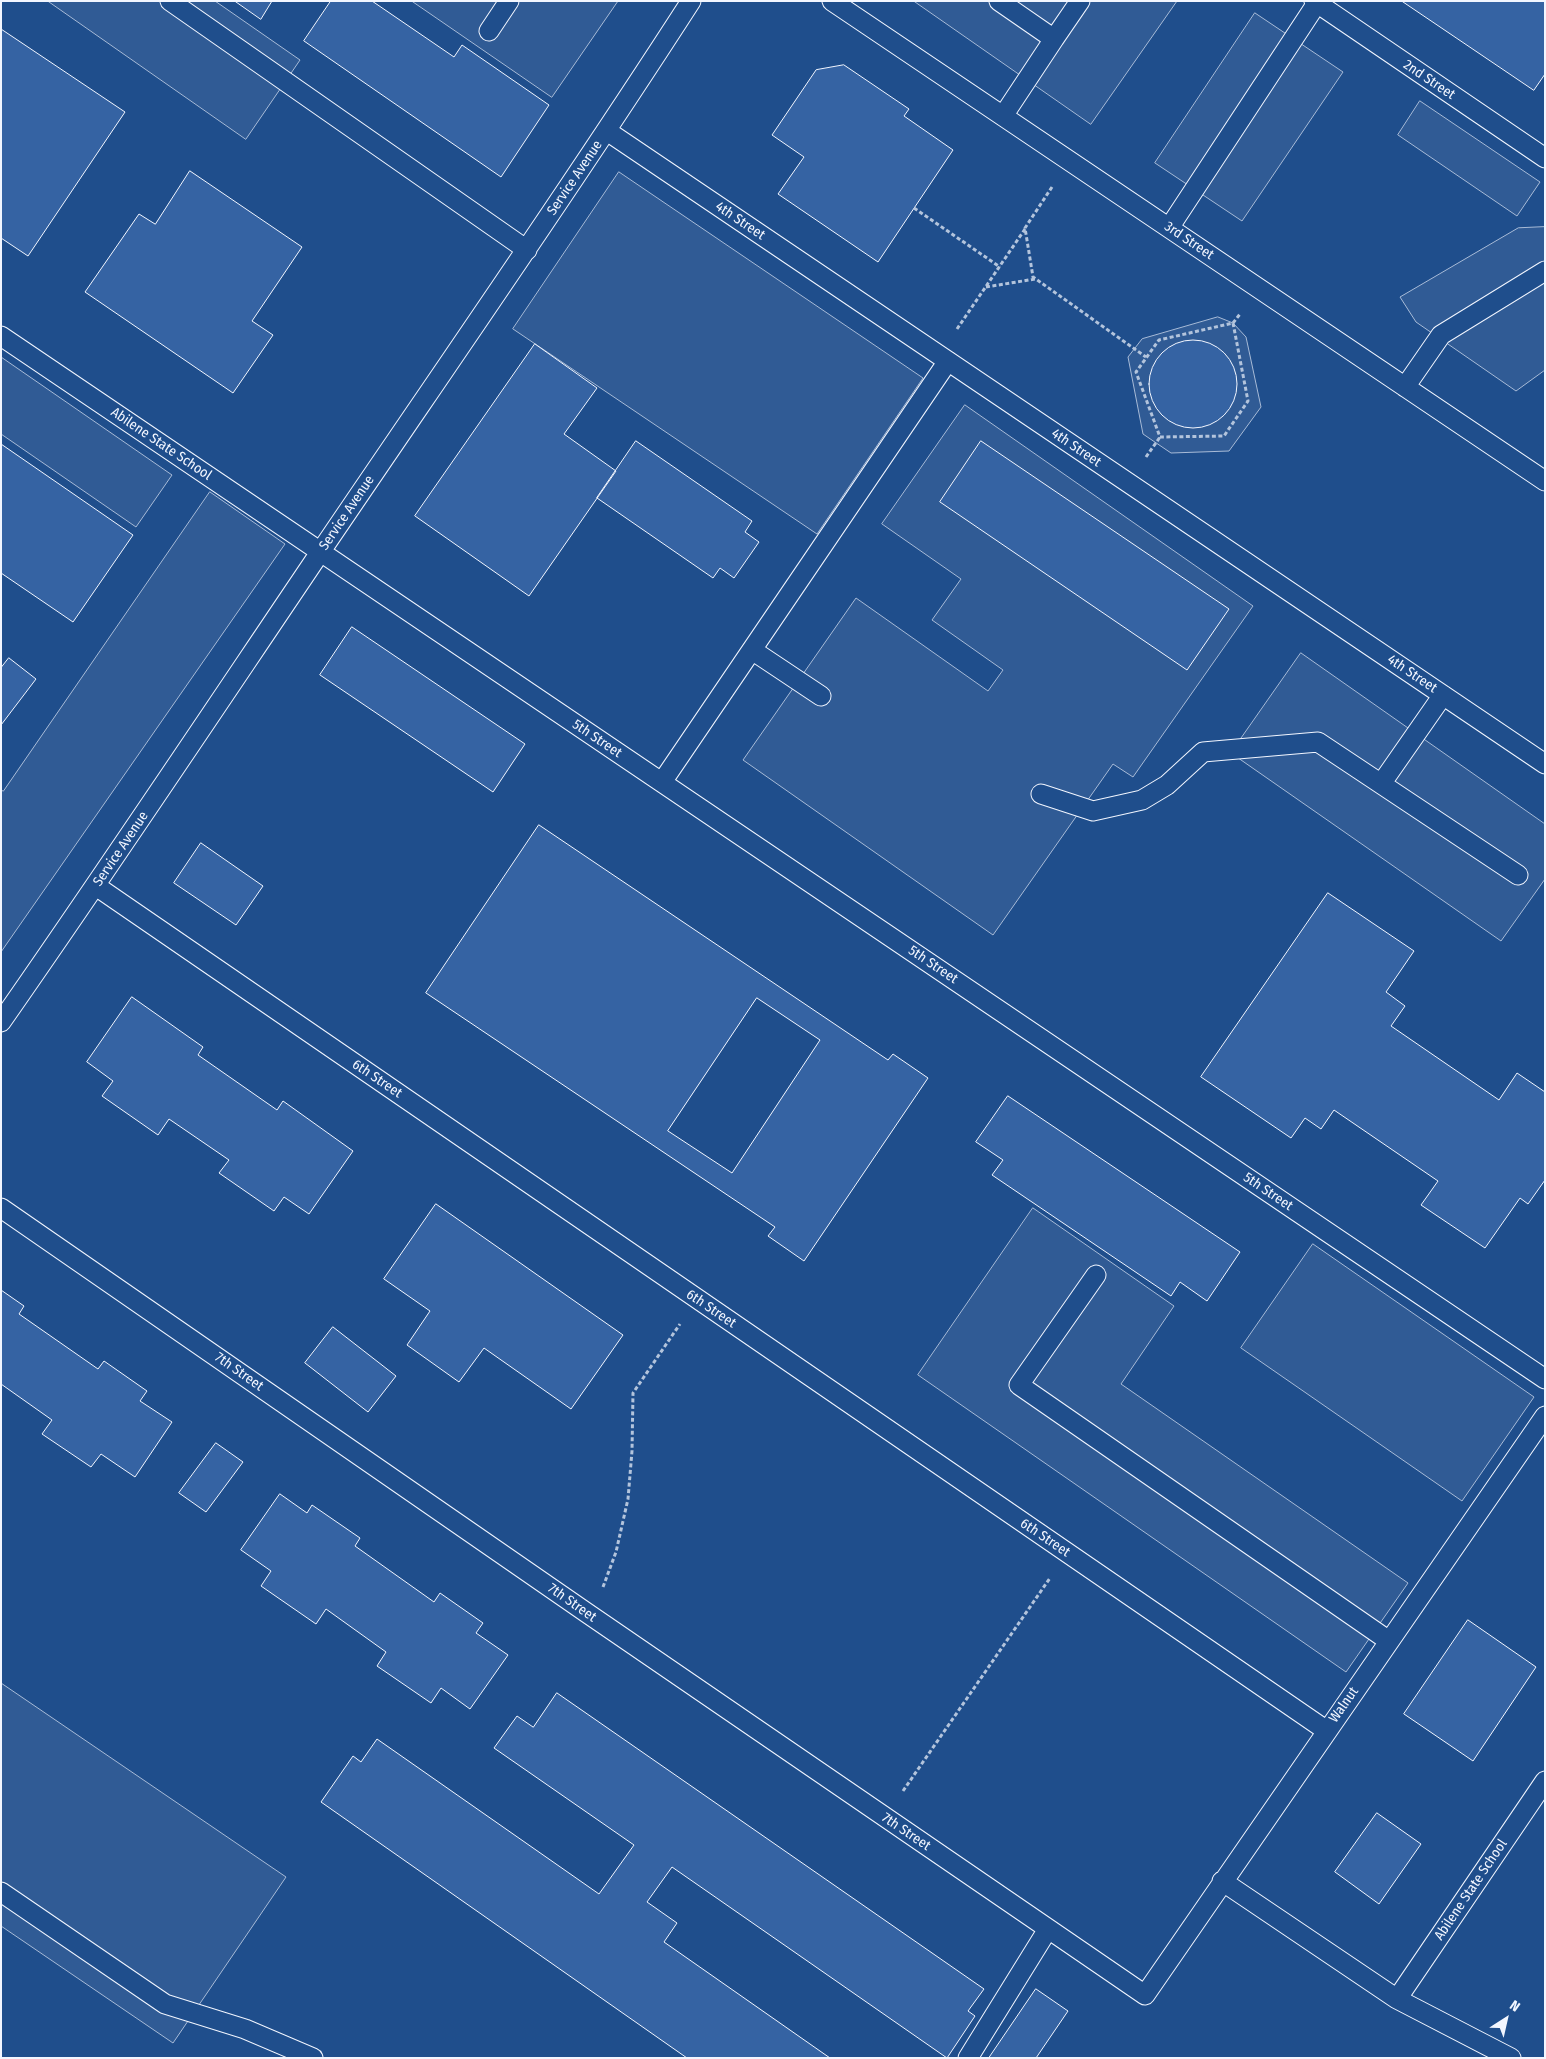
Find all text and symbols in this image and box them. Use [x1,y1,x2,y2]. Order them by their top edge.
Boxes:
street label: 2nd Street [1400,57,1458,103]
street label: Service Avenue [544,137,606,219]
street label: 4th Street [712,198,768,244]
street label: 3rd Street [1161,218,1217,264]
street label: Abilene State School [107,404,215,484]
street label: 4th Street [1048,425,1104,471]
street label: Service Avenue [316,472,378,554]
street label: 4th Street [1384,651,1440,697]
street label: 5th Street [569,716,625,762]
street label: Service Avenue [90,808,152,890]
street label: 5th Street [905,942,961,988]
street label: 6th Street [349,1056,405,1102]
street label: 5th Street [1240,1169,1296,1215]
street label: 6th Street [683,1286,739,1332]
street label: 7th Street [212,1349,266,1395]
street label: 6th Street [1017,1515,1073,1561]
street label: 7th Street [545,1580,599,1626]
street label: Walnut [1326,1684,1362,1726]
street label: 7th Street [878,1810,934,1854]
street label: Abilene State School [1431,1836,1511,1944]
north arrow [1481,1994,1531,2044]
text: N [1507,1997,1523,2016]

